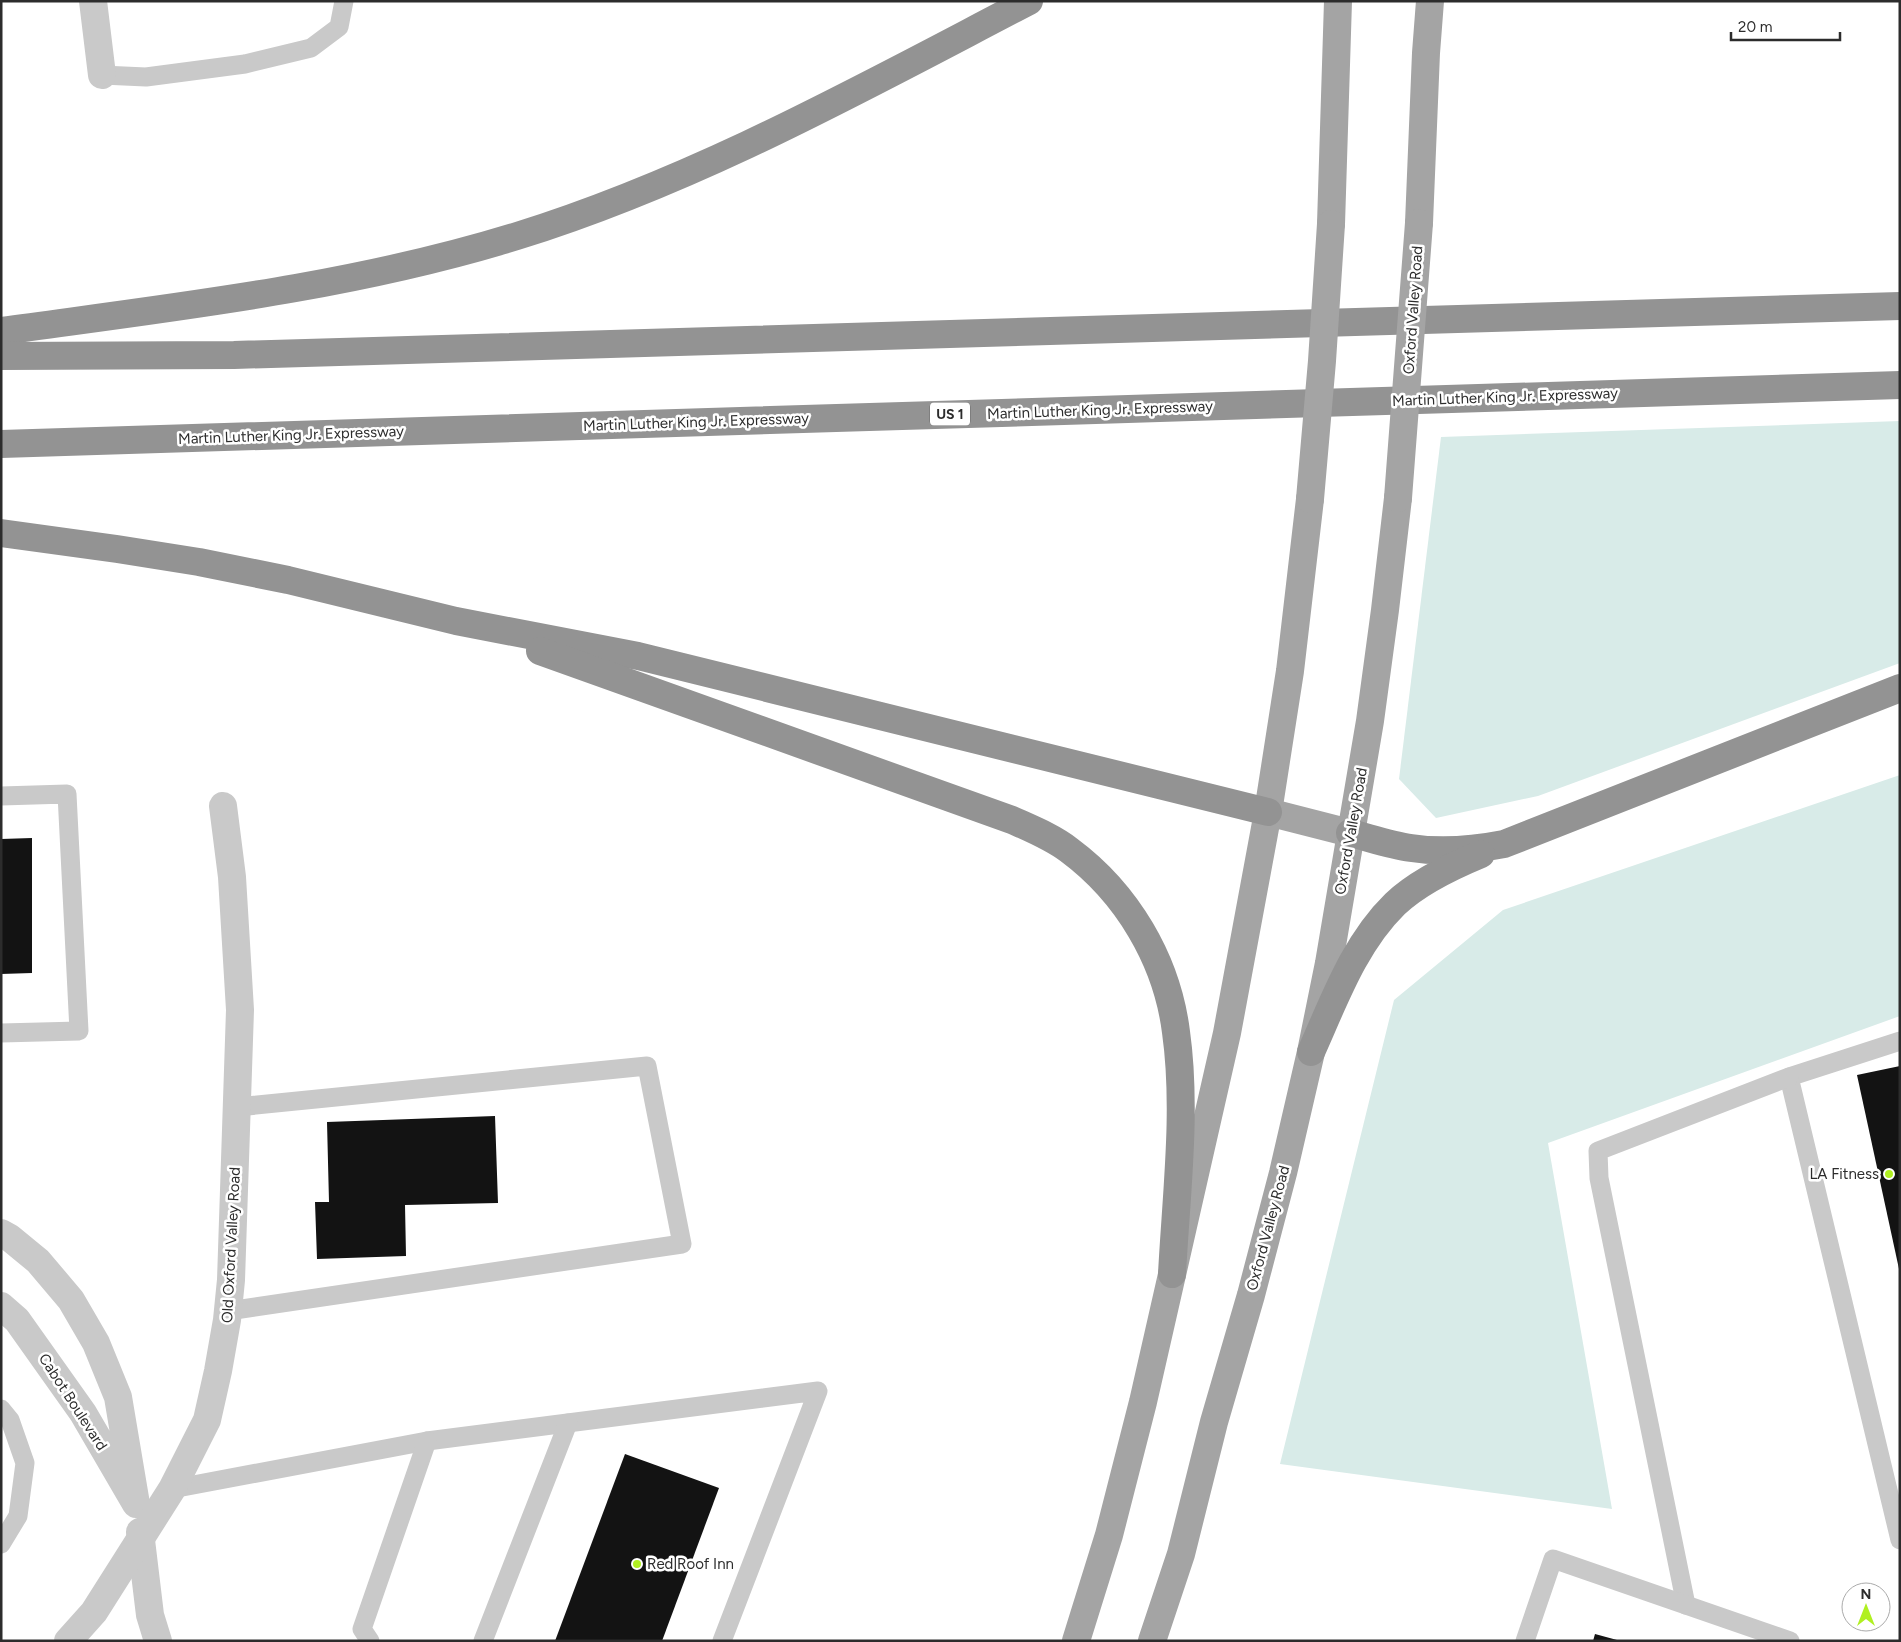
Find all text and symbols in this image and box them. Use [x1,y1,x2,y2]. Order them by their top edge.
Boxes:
scale bar [1731,10,1840,42]
text: 20 m [1738,18,1772,36]
street label: Oxford Valley Road [1400,245,1426,375]
street label: Martin Luther King Jr. Expressway [1392,384,1618,410]
street label: Martin Luther King Jr. Expressway [987,397,1213,423]
road number: US 1 [930,402,970,426]
street label: Martin Luther King Jr. Expressway [583,409,809,435]
street label: Martin Luther King Jr. Expressway [178,422,404,448]
street label: Oxford Valley Road [1331,766,1371,896]
street label: Oxford Valley Road [1243,1164,1293,1292]
place label: LA Fitness [1810,1165,1879,1183]
street label: Old Oxford Valley Road [218,1167,244,1323]
marker: LA Fitness [1883,1168,1895,1180]
street label: Cabot Boulevard [35,1350,111,1454]
place label: Red Roof Inn [647,1555,734,1573]
marker: Red Roof Inn [631,1558,643,1570]
north arrow [1841,1582,1891,1632]
text: N [1861,1586,1871,1603]

